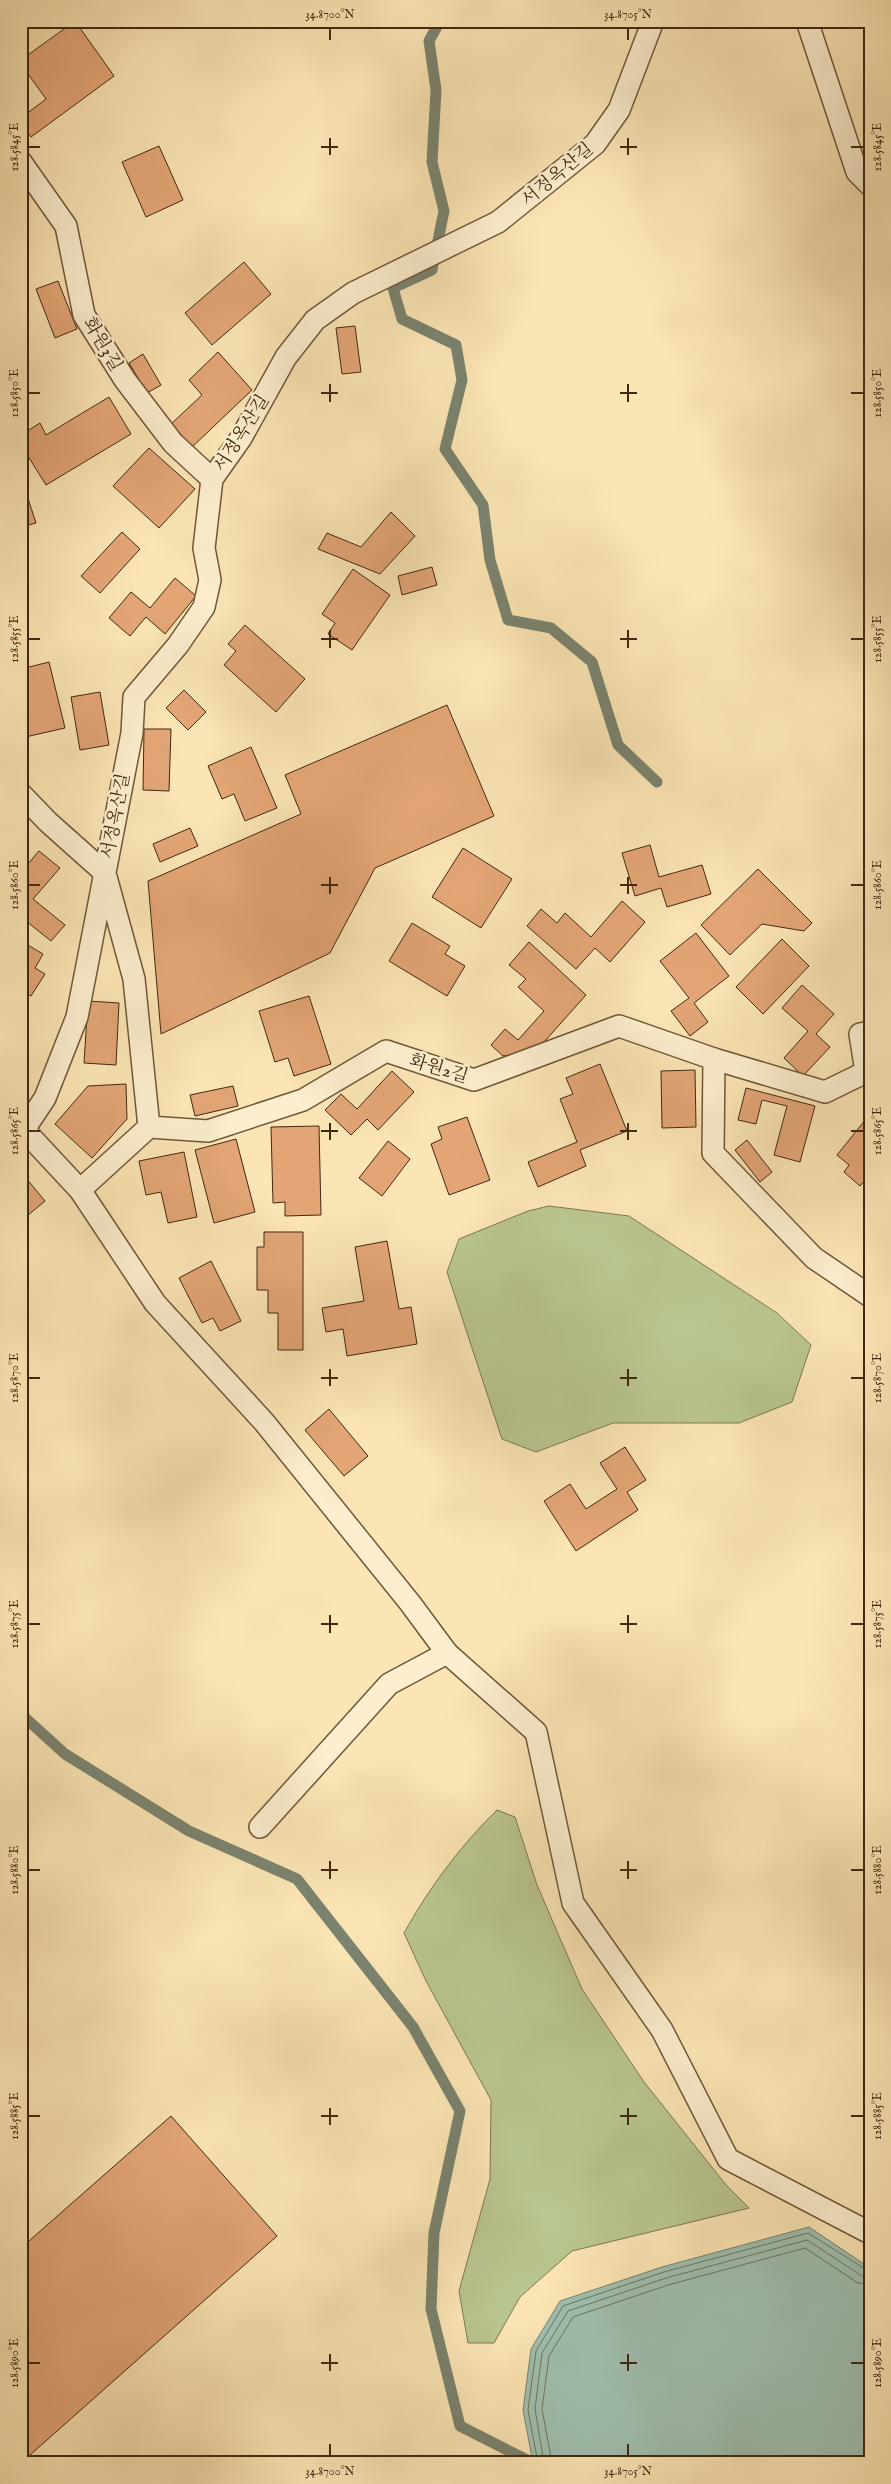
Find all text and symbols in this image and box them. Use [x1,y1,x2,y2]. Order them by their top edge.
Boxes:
text: 34.8700°N [305,7,355,22]
text: 34.8705°N [604,7,653,22]
text: 128.5845°E [7,123,22,171]
text: 128.5845°E [870,123,885,171]
street label: 서정옥산길 [517,138,599,212]
street label: 화원3길 [77,314,127,376]
text: 128.5850°E [7,369,22,417]
text: 128.5850°E [870,369,885,417]
street label: 서정옥산길 [209,391,275,477]
text: 128.5855°E [7,615,22,663]
text: 128.5855°E [870,615,885,663]
street label: 서정옥산길 [97,771,136,861]
text: 128.5860°E [7,860,22,910]
text: 128.5860°E [870,860,885,910]
street label: 화원2길 [406,1050,471,1089]
text: 128.5865°E [7,1107,22,1155]
text: 128.5865°E [870,1107,885,1155]
text: 128.5870°E [7,1353,22,1403]
text: 128.5870°E [870,1353,885,1403]
text: 128.5875°E [7,1600,22,1648]
text: 128.5875°E [870,1600,885,1648]
text: 128.5880°E [7,1845,22,1895]
text: 128.5880°E [870,1845,885,1895]
text: 128.5885°E [7,2092,22,2140]
text: 128.5885°E [870,2092,885,2140]
text: 128.5890°E [7,2338,22,2388]
text: 128.5890°E [870,2338,885,2388]
text: 34.8700°N [305,2464,355,2479]
text: 34.8705°N [604,2464,653,2479]

